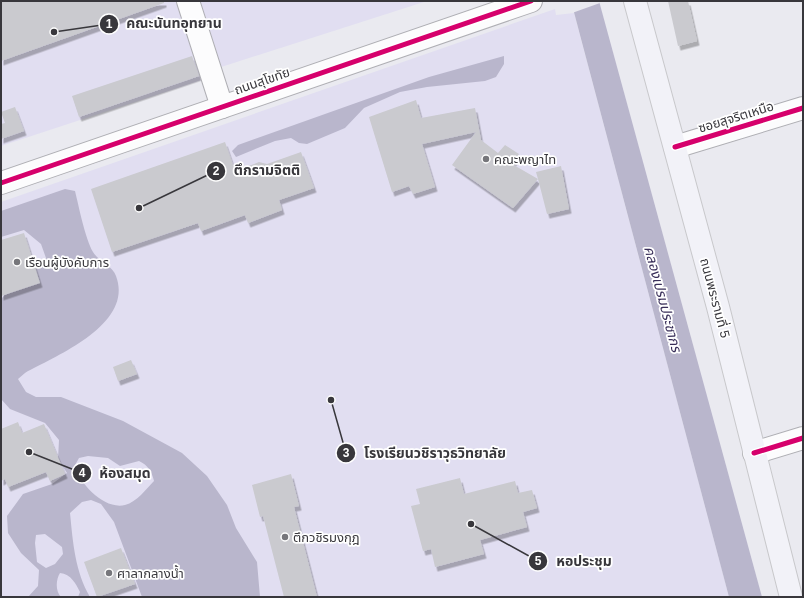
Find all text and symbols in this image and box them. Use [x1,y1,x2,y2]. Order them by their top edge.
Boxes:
callout: คณะนันทอุทยาน [99,11,230,37]
text: คณะนันทอุทยาน [126,15,222,32]
text: 1 [106,17,113,31]
street label: ถนนสุโขทัย [232,64,292,98]
street label: ซอยสุจริตเหนือ [696,98,776,136]
place label: คณะพญาไท [494,152,556,167]
marker: คณะพญาไท [481,154,491,164]
callout: ตึกรามจิตติ [206,158,309,184]
text: ตึกรามจิตติ [234,162,300,178]
text: 2 [213,164,220,178]
water label: คลองเปรมประชากร [641,244,685,355]
place label: เรือนผู้บังคับการ [25,255,109,270]
street label: ถนนพระรามที่ 5 [697,256,735,339]
marker: เรือนผู้บังคับการ [12,257,22,267]
callout: โรงเรียนวชิราวุธวิทยาลัย [336,440,513,466]
text: โรงเรียนวชิราวุธวิทยาลัย [364,445,506,462]
text: 3 [343,446,350,460]
callout: ห้องสมุด [72,460,159,486]
text: ห้องสมุด [99,465,151,482]
text: 4 [79,466,86,480]
place label: ตึกวชิรมงกุฎ [293,530,360,545]
marker: ตึกวชิรมงกุฎ [280,532,290,542]
callout: หอประชุม [528,548,619,574]
text: หอประชุม [556,553,612,570]
text: 5 [535,554,542,568]
place label: ศาลากลางน้ำ [117,564,184,581]
marker: ศาลากลางน้ำ [104,568,114,578]

